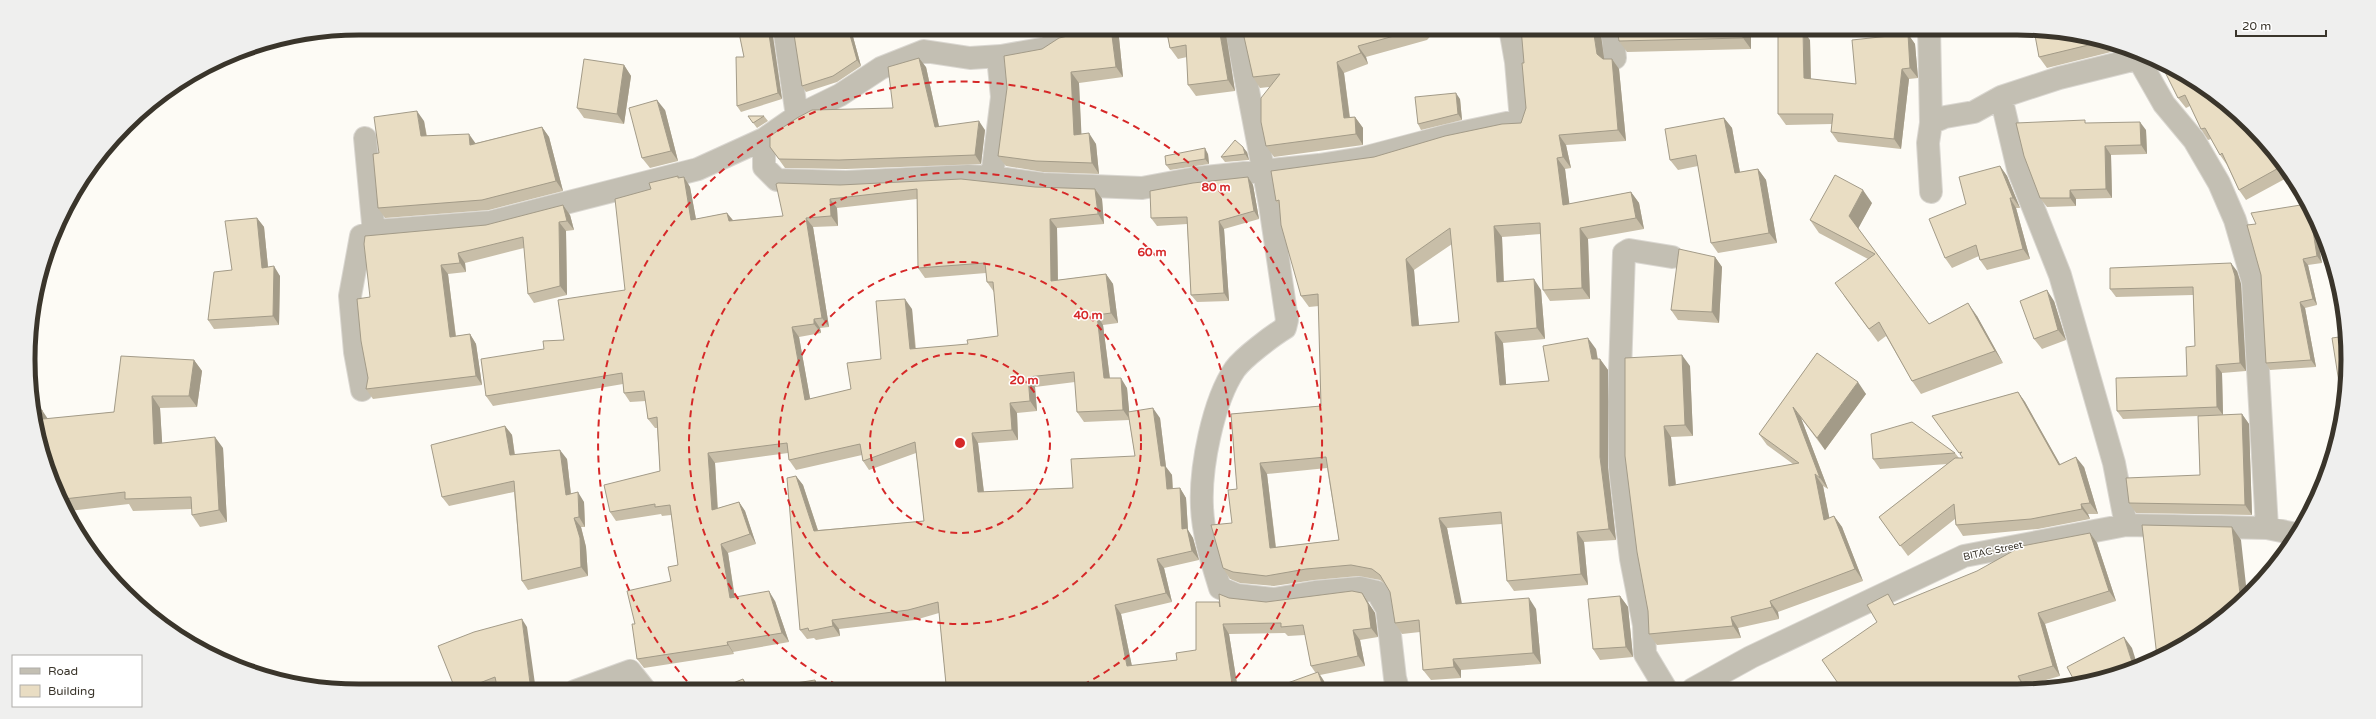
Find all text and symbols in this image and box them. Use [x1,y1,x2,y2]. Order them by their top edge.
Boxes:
scale bar [2236,12,2326,38]
text: 20 m [2242,19,2271,33]
text: 80 m [1201,180,1231,194]
text: 60 m [1137,245,1167,259]
text: 40 m [1073,308,1103,322]
text: 20 m [1009,373,1039,387]
centre of rings [953,436,967,450]
street label: BITAC Street [1962,539,2024,563]
legend [12,655,142,707]
text: Road [48,664,78,678]
text: Building [48,684,95,698]

